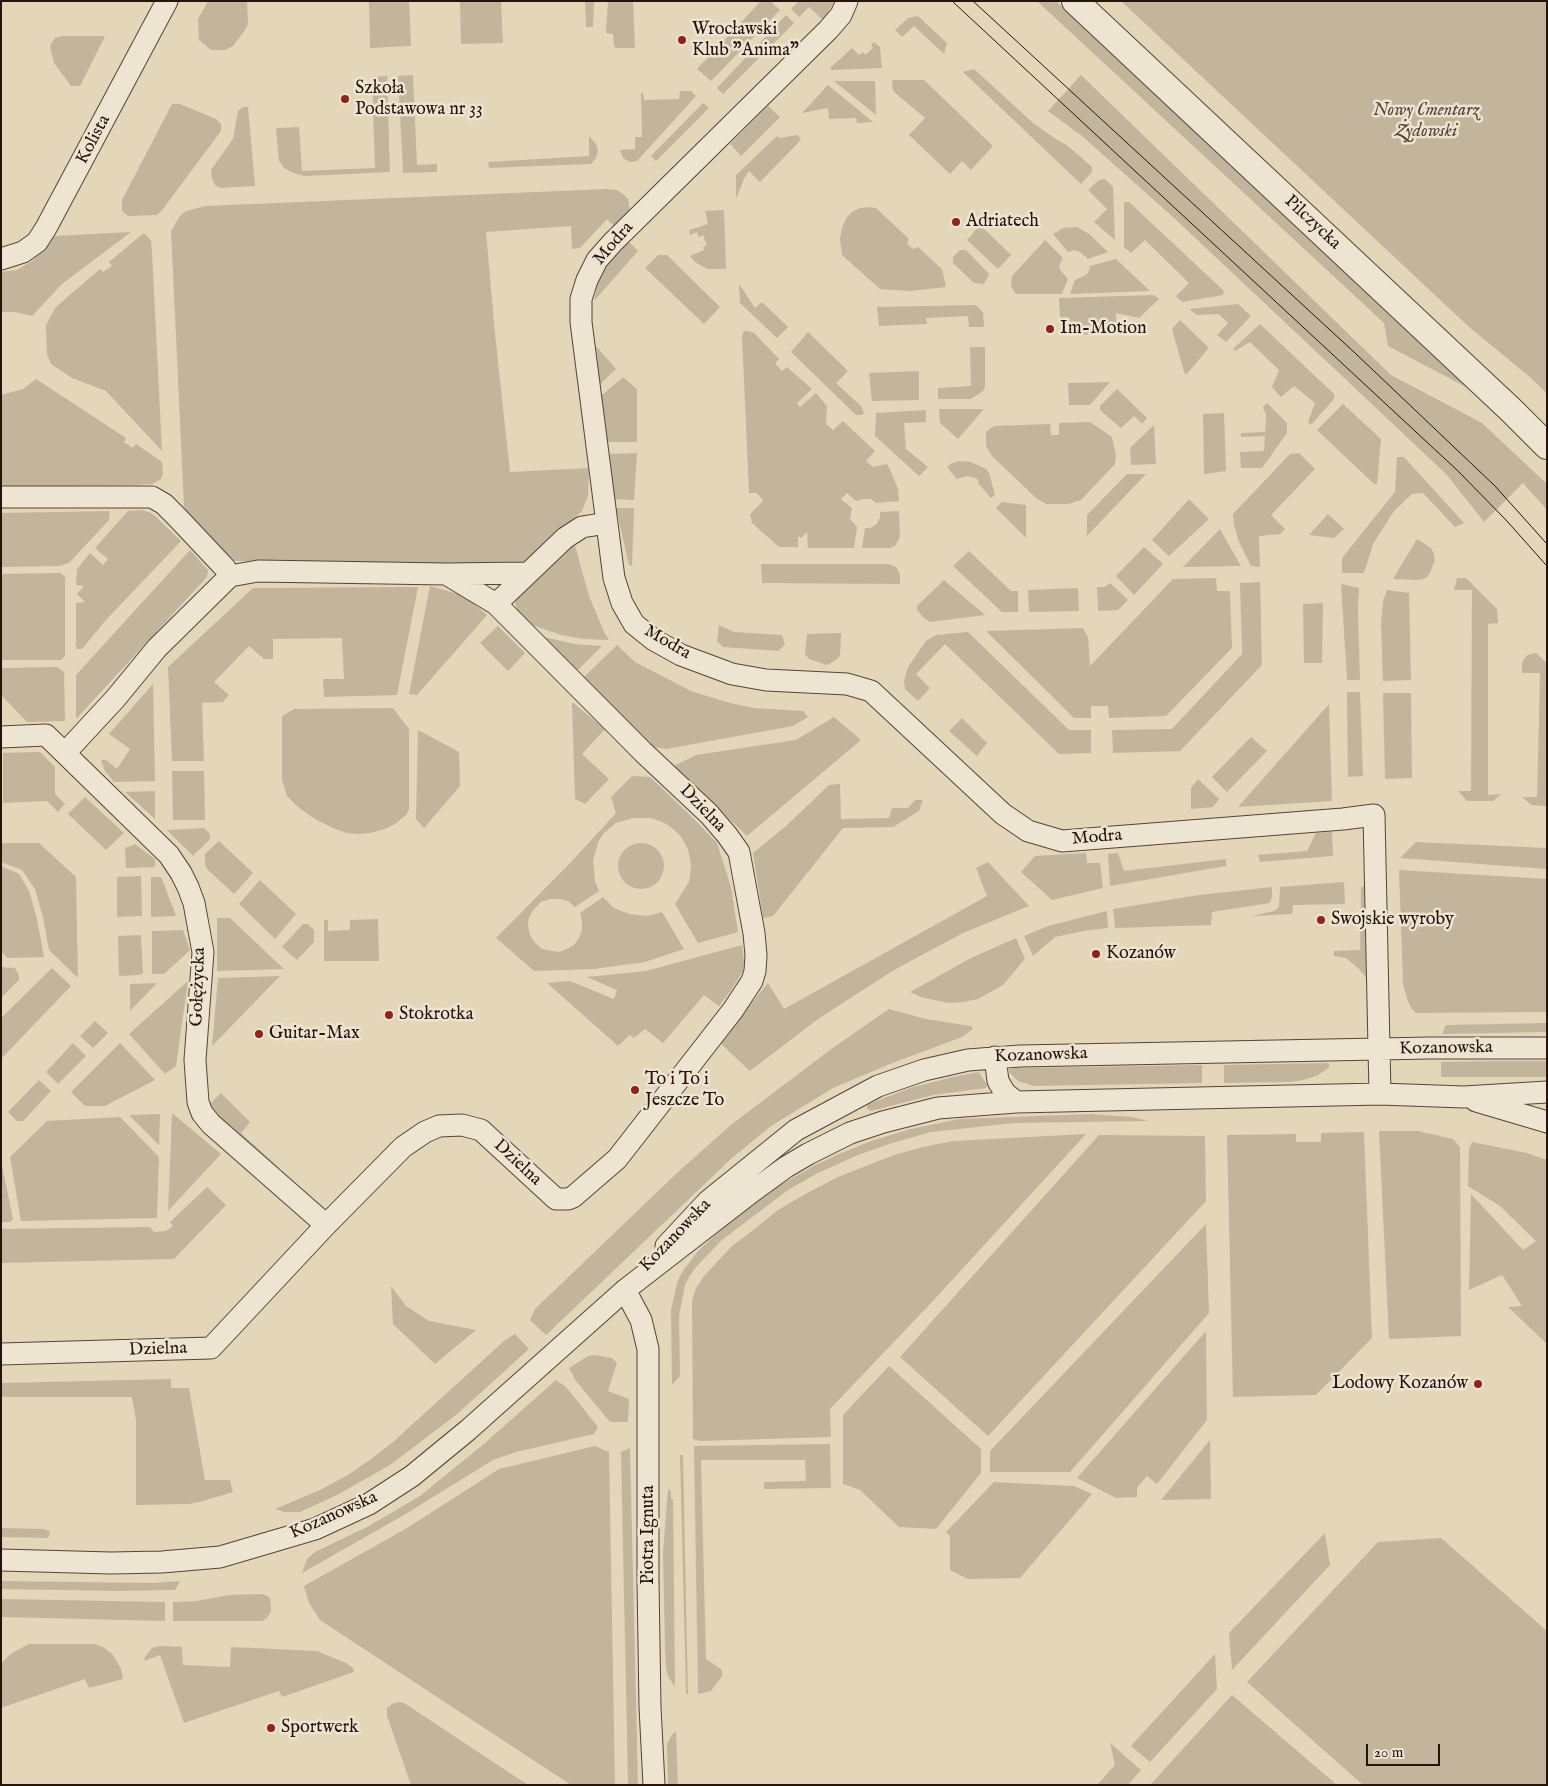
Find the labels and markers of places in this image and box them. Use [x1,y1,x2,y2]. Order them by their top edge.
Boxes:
place label: Wrocławski Klub "Anima" [692,19,799,62]
marker: Wrocławski Klub "Anima" [676,34,688,46]
place label: Szkoła Podstawowa nr 33 [355,78,483,120]
marker: Szkoła Podstawowa nr 33 [339,93,351,105]
place label: Adriatech [966,211,1039,233]
marker: Adriatech [950,216,962,228]
place label: Im-Motion [1060,318,1147,340]
marker: Im-Motion [1044,323,1056,335]
place label: Swojskie wyroby [1331,909,1454,931]
marker: Swojskie wyroby [1315,914,1327,926]
place label: Kozanów [1106,943,1176,965]
marker: Kozanów [1090,948,1102,960]
place label: Stokrotka [399,1004,474,1026]
marker: Stokrotka [383,1009,395,1021]
place label: Guitar-Max [269,1023,360,1045]
marker: Guitar-Max [253,1028,265,1040]
place label: To i To i Jeszcze To [645,1069,724,1112]
marker: To i To i Jeszcze To [629,1084,641,1096]
place label: Lodowy Kozanów [1332,1373,1468,1395]
marker: Lodowy Kozanów [1472,1378,1484,1390]
place label: Sportwerk [281,1717,359,1739]
marker: Sportwerk [265,1722,277,1734]

